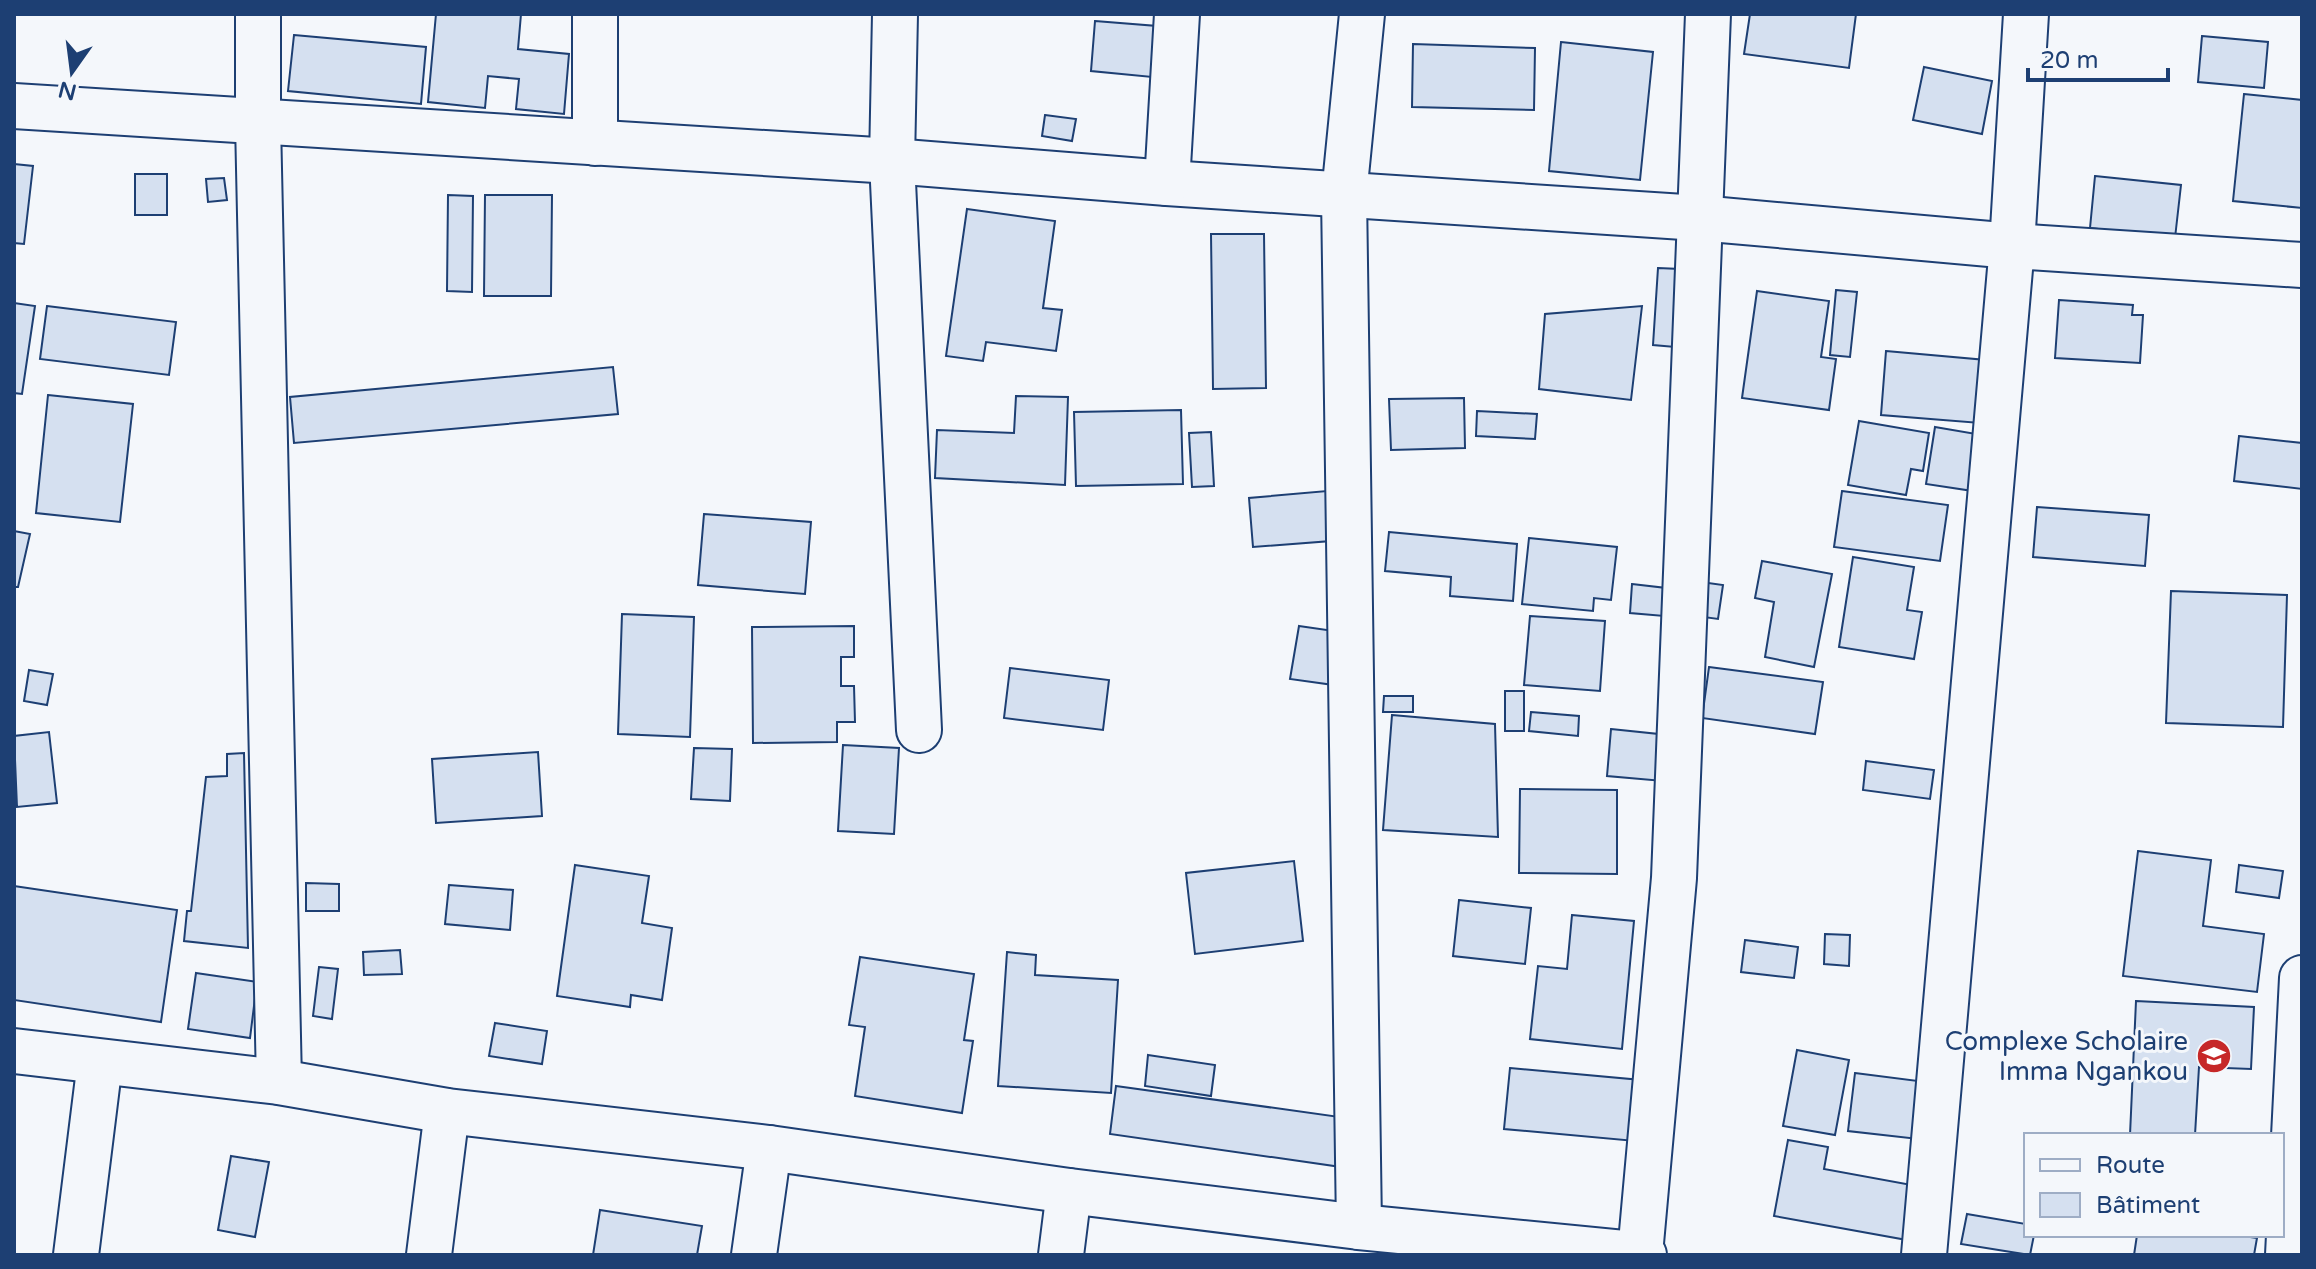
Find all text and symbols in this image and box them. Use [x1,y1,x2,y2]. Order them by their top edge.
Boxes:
north arrow [32,32,112,112]
scale bar [2028,32,2168,82]
text: 20 m [2040,46,2098,75]
text: N [56,76,79,105]
place label: Complexe Scholaire Imma Ngankou [1945,1026,2188,1087]
school or university icon: Complexe Scholaire Imma Ngankou [2195,1037,2233,1075]
legend [2024,1133,2284,1237]
text: Route [2096,1151,2165,1180]
text: Bâtiment [2096,1191,2200,1220]

